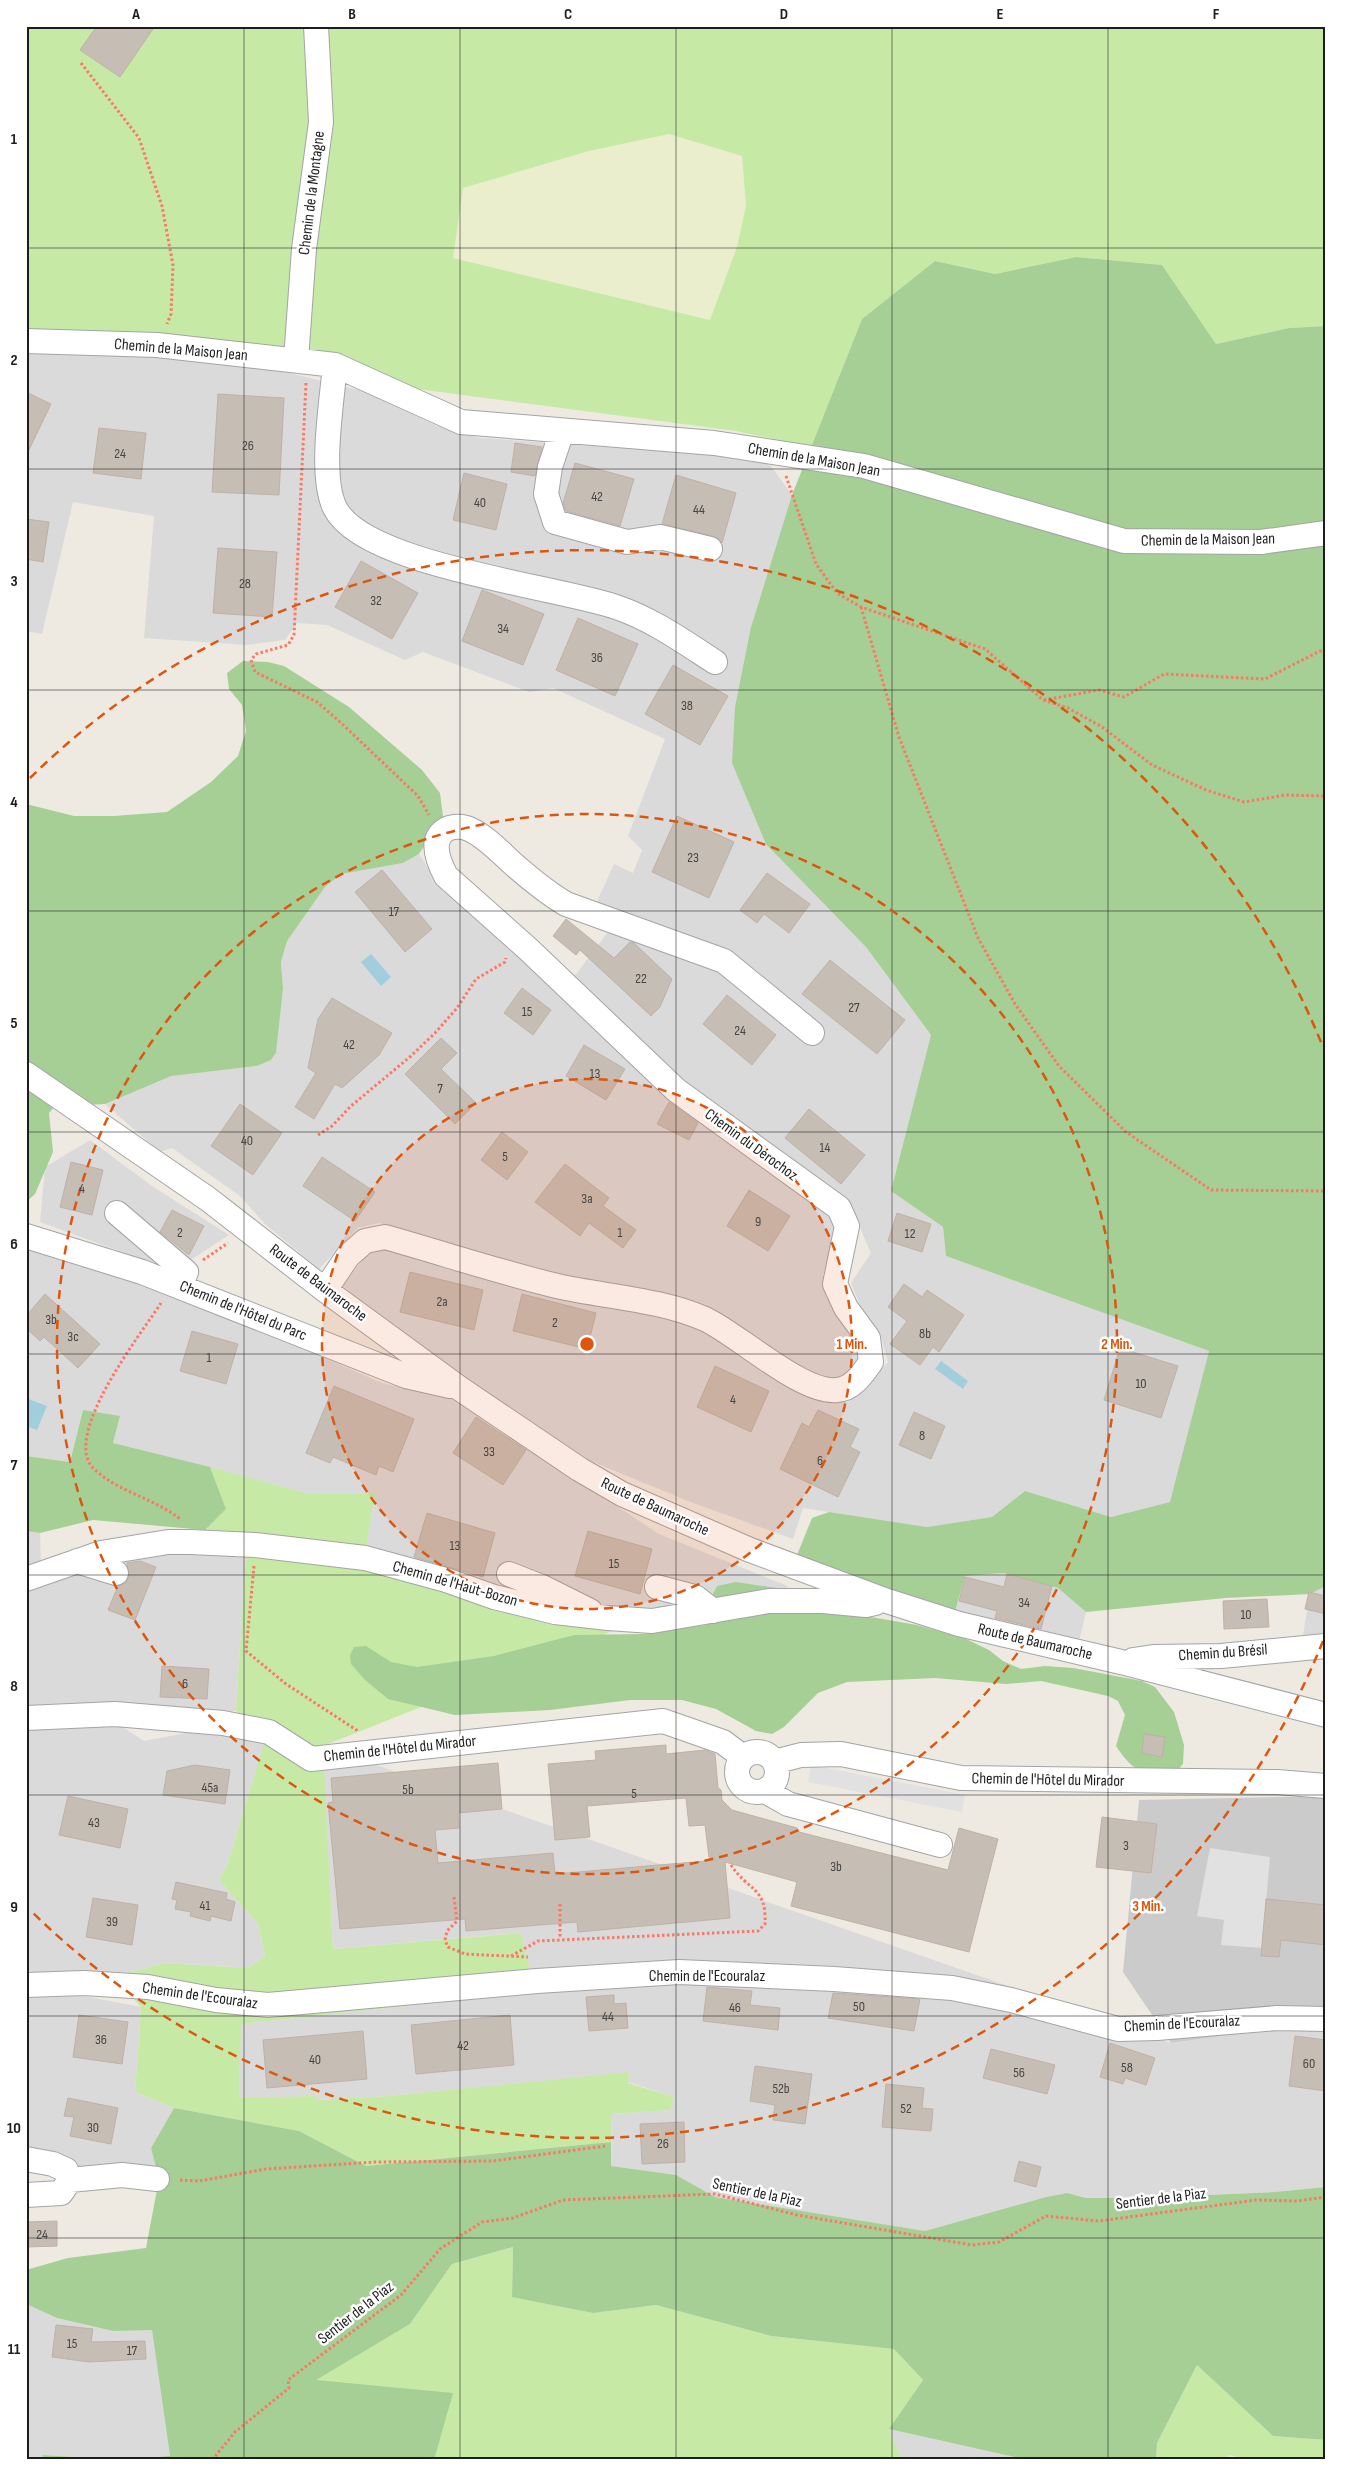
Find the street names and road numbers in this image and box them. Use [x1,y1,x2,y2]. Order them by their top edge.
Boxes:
street label: Chemin de la Montagne [295,130,329,256]
street label: Chemin de la Maison Jean [113,335,249,365]
street label: Chemin de la Maison Jean [746,439,882,481]
street label: Chemin de la Maison Jean [1141,529,1275,551]
street label: Chemin du Dérochoz [701,1105,801,1185]
street label: Route de Baumaroche [266,1240,370,1326]
street label: Chemin de l'Hôtel du Parc [177,1277,309,1345]
street label: Route de Baumaroche [598,1474,712,1540]
street label: Chemin de l'Haut-Bozon [390,1557,520,1611]
street label: Route de Baumaroche [976,1620,1094,1664]
street label: Chemin du Brésil [1178,1640,1268,1666]
street label: Chemin de l'Hôtel du Mirador [323,1732,478,1766]
street label: Chemin de l'Hôtel du Mirador [971,1769,1125,1791]
street label: Chemin de l'Ecouralaz [649,1967,765,1986]
street label: Chemin de l'Ecouralaz [141,1978,259,2014]
street label: Chemin de l'Ecouralaz [1123,2011,1241,2037]
street label: Sentier de la Piaz [711,2174,804,2212]
street label: Sentier de la Piaz [1115,2184,1207,2214]
street label: Sentier de la Piaz [314,2277,398,2348]

